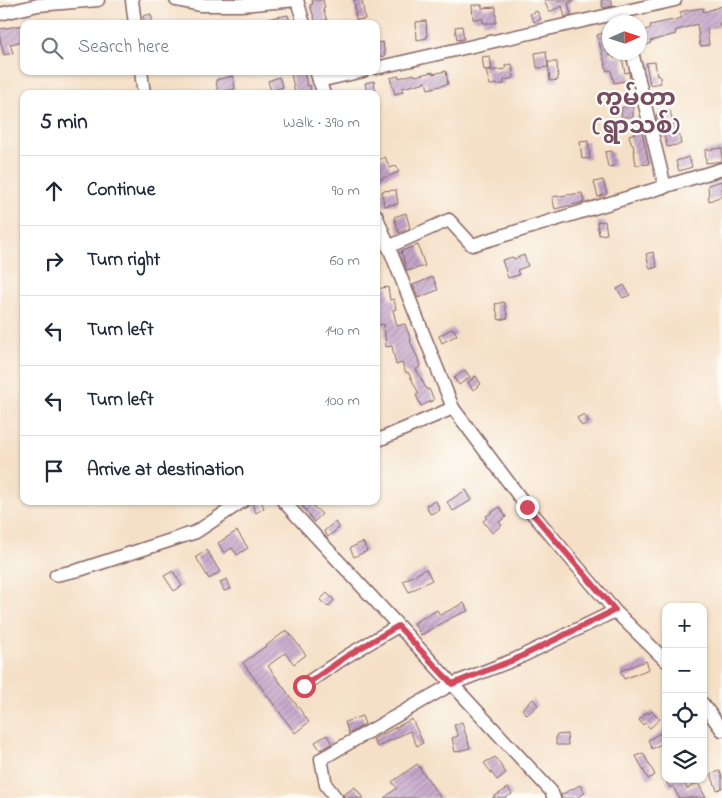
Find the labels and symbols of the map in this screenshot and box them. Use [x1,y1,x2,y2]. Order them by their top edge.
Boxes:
north arrow [602,15,647,60]
district label: ကွမ်တာ (ရွာသစ်) [592,81,680,145]
route end [516,496,539,519]
route start [293,675,316,698]

